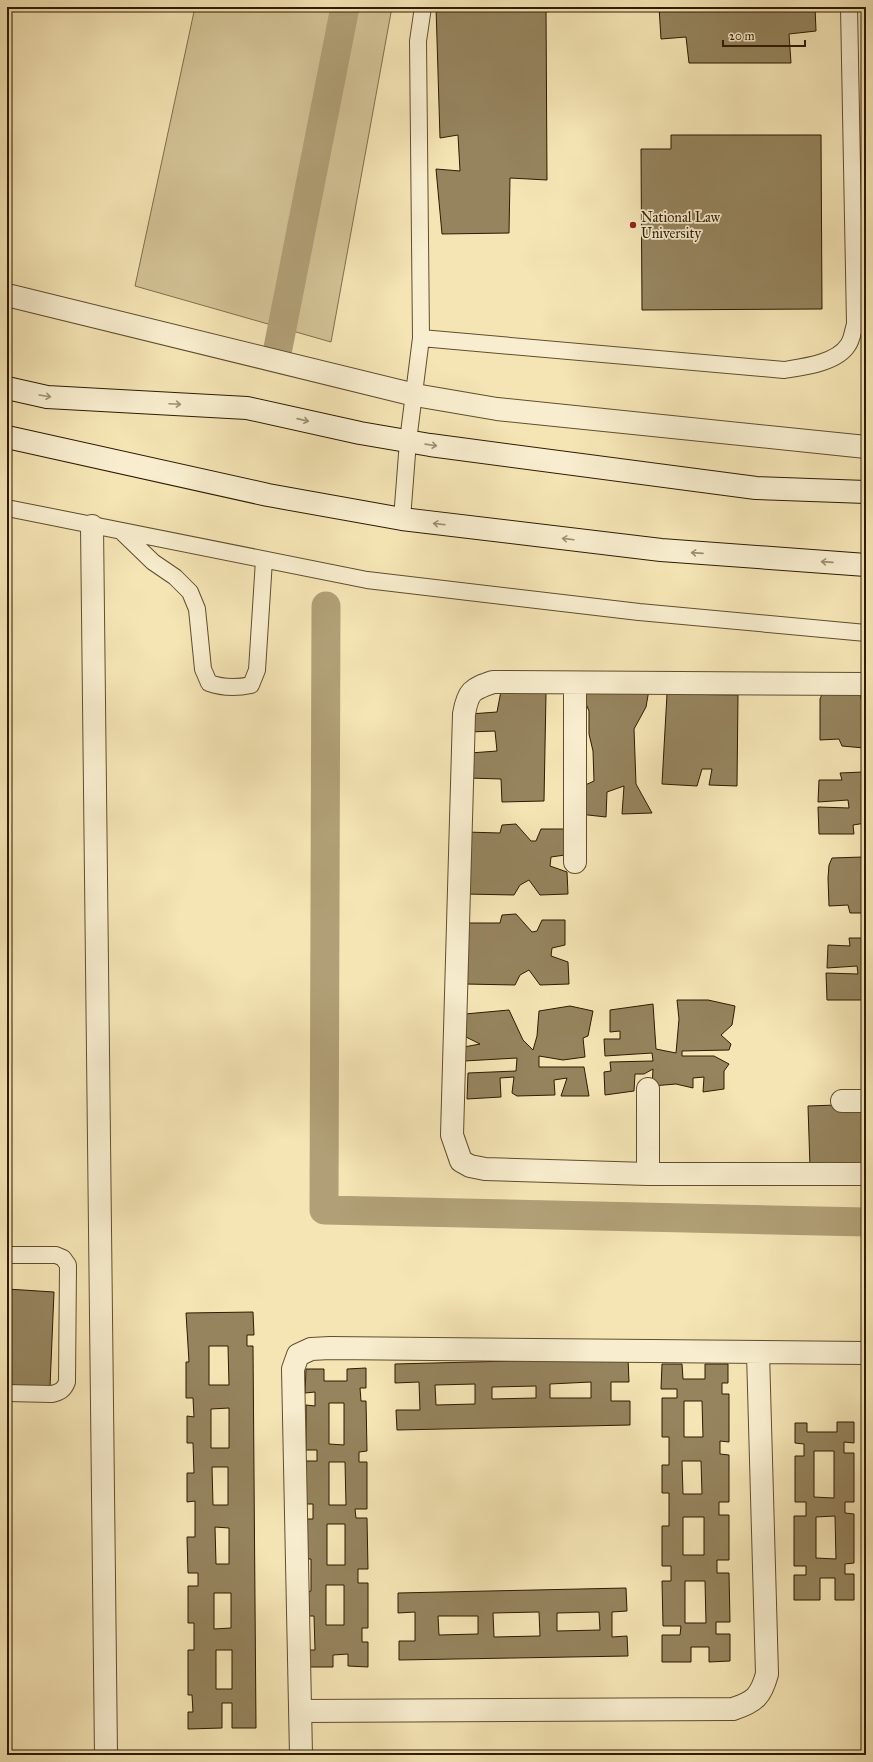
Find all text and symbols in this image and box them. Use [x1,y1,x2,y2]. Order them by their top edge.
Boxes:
scale bar [723,22,805,48]
text: 20 m [729,29,755,43]
place label: National Law University [641,209,721,242]
marker: National Law University [628,220,638,230]
one-way arrow [38,392,51,400]
one-way arrow [168,400,181,407]
one-way arrow [297,417,310,425]
one-way arrow [424,441,437,449]
one-way arrow [433,520,446,527]
one-way arrow [562,535,575,543]
one-way arrow [691,550,704,557]
one-way arrow [821,559,834,566]

